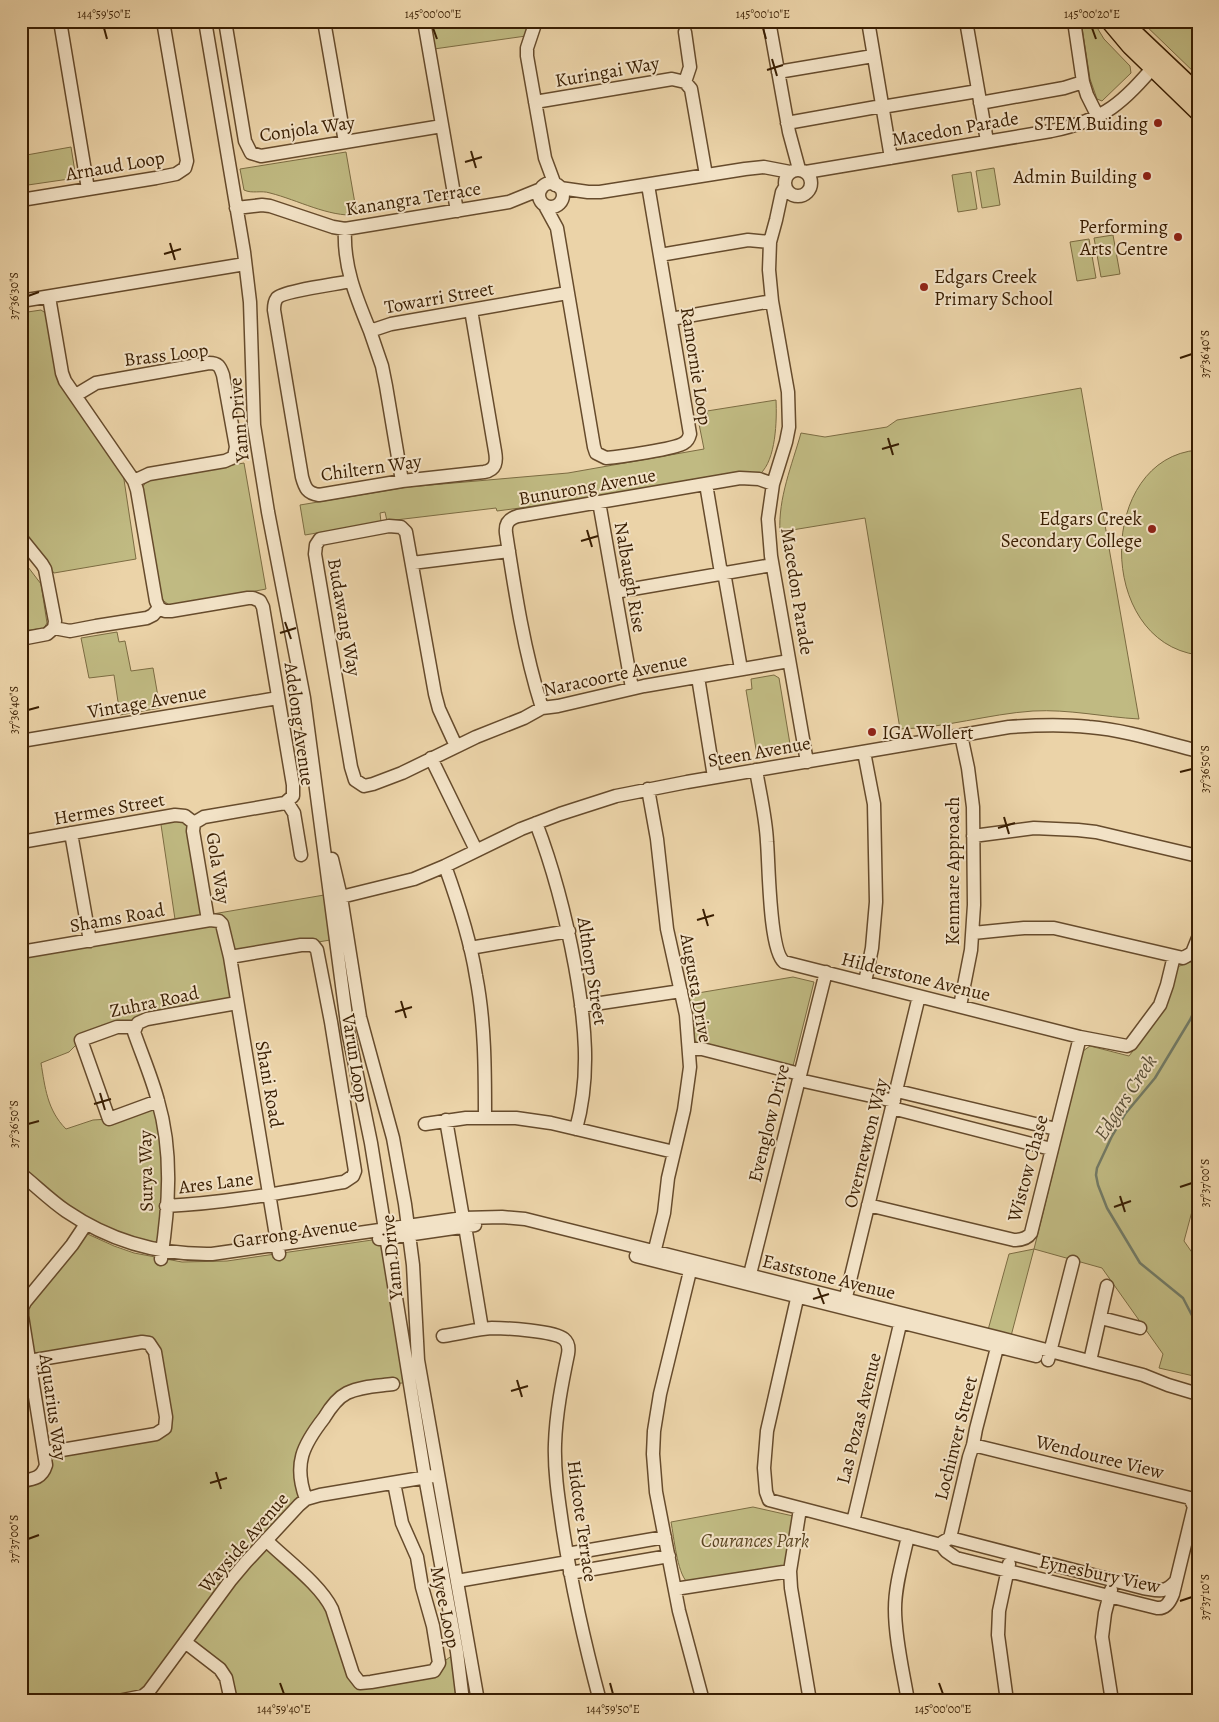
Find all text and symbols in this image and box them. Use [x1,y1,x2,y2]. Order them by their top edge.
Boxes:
text: 144°59'50"E [77,6,131,22]
text: 145°00'00"E [405,6,461,22]
text: 145°00'10"E [736,6,790,22]
text: 145°00'20"E [1064,6,1120,22]
street label: Kuringai Way [553,50,662,94]
street label: Macedon Parade [890,105,1021,153]
street label: Conjola Way [258,109,357,149]
place label: STEM Buiding [1034,111,1148,137]
marker: STEM Buiding [1152,117,1164,129]
street label: Arnaud Loop [63,144,167,188]
place label: Admin Building [1013,164,1137,190]
marker: Admin Building [1141,170,1153,182]
street label: Kanangra Terrace [344,175,483,223]
place label: Performing Arts Centre [1079,214,1168,262]
marker: Performing Arts Centre [1172,231,1184,243]
place label: Edgars Creek Primary School [934,264,1053,312]
text: 37°36'30"S [6,272,22,320]
street label: Towarri Street [382,276,496,320]
marker: Edgars Creek Primary School [918,281,930,293]
street label: Ramornie Loop [674,305,718,427]
text: 37°36'40"S [1197,330,1213,378]
street label: Brass Loop [122,337,210,373]
street label: Yann Drive [222,376,256,464]
street label: Chiltern Way [319,448,424,488]
street label: Bunurong Avenue [516,462,658,512]
place label: Edgars Creek Secondary College [1001,506,1143,554]
street label: Nalbaugh Rise [607,520,653,635]
marker: Edgars Creek Secondary College [1146,523,1158,535]
street label: Macedon Parade [774,526,820,657]
street label: Budawang Way [321,556,367,679]
street label: Naracoorte Avenue [541,647,690,703]
street label: Adelong Avenue [277,660,321,787]
street label: Vintage Avenue [85,679,209,725]
text: 37°36'40"S [6,686,22,734]
place label: IGA Wollert [882,720,973,746]
marker: IGA Wollert [866,726,878,738]
street label: Steen Avenue [706,730,813,774]
text: 37°36'50"S [1197,745,1213,793]
street label: Hermes Street [52,786,167,832]
street label: Kenmare Approach [940,797,966,945]
street label: Gola Way [200,830,237,906]
street label: Shams Road [68,897,167,939]
street label: Althorp Street [570,914,613,1027]
street label: Augusta Drive [673,931,718,1045]
street label: Hilderstone Avenue [838,946,993,1008]
street label: Zuhra Road [107,980,202,1024]
street label: Varun Loop [335,1011,375,1104]
street label: Shani Road [249,1039,290,1131]
water label: Edgars Creek [1088,1049,1163,1145]
street label: Evenglow Drive [742,1061,796,1185]
street label: Overnewton Way [837,1075,895,1211]
text: 37°36'50"S [6,1100,22,1148]
street label: Wistow Chase [1001,1112,1055,1226]
street label: Surya Way [132,1129,160,1212]
text: 37°37'00"S [1197,1159,1213,1207]
street label: Ares Lane [176,1166,255,1201]
street label: Garrong Avenue [231,1211,359,1255]
street label: Yann Drive [375,1213,409,1302]
street label: Eaststone Avenue [760,1248,898,1306]
street label: Las Pozas Avenue [830,1350,888,1487]
street label: Aquarius Way [33,1351,73,1463]
street label: Lochinver Street [928,1373,984,1503]
street label: Wendouree View [1032,1428,1167,1486]
street label: Hidcote Terrace [561,1459,603,1584]
street label: Wayside Avenue [192,1487,295,1599]
text: 37°37'00"S [6,1515,22,1563]
park label: Courances Park [701,1528,809,1554]
street label: Eynesbury View [1037,1548,1163,1600]
street label: Myee Loop [424,1564,466,1651]
text: 37°37'10"S [1197,1574,1213,1620]
text: 144°59'40"E [257,1701,311,1717]
text: 144°59'50"E [586,1701,640,1717]
text: 145°00'00"E [915,1701,971,1717]

